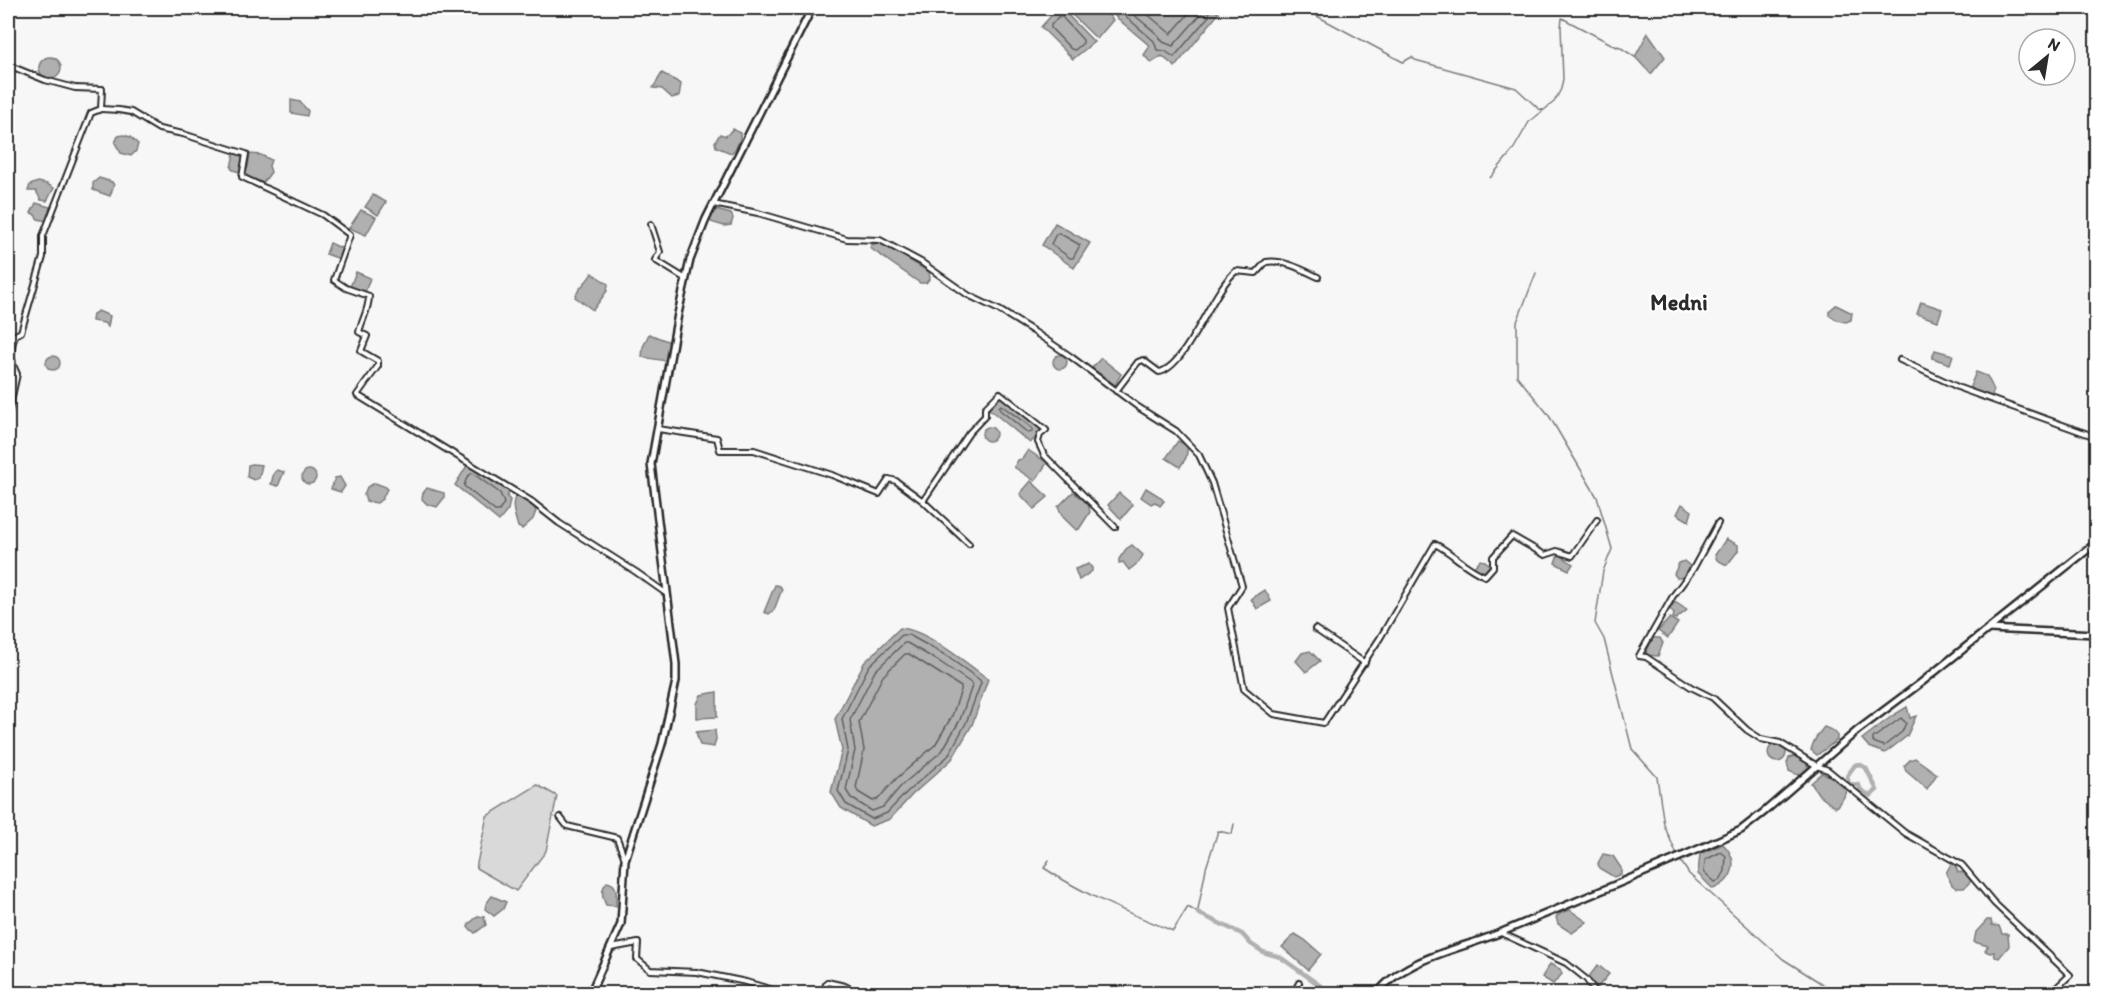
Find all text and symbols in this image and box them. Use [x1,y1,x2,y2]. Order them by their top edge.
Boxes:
north arrow [2017,27,2077,87]
text: N [2045,34,2064,55]
district label: Medni [1650,289,1708,316]

